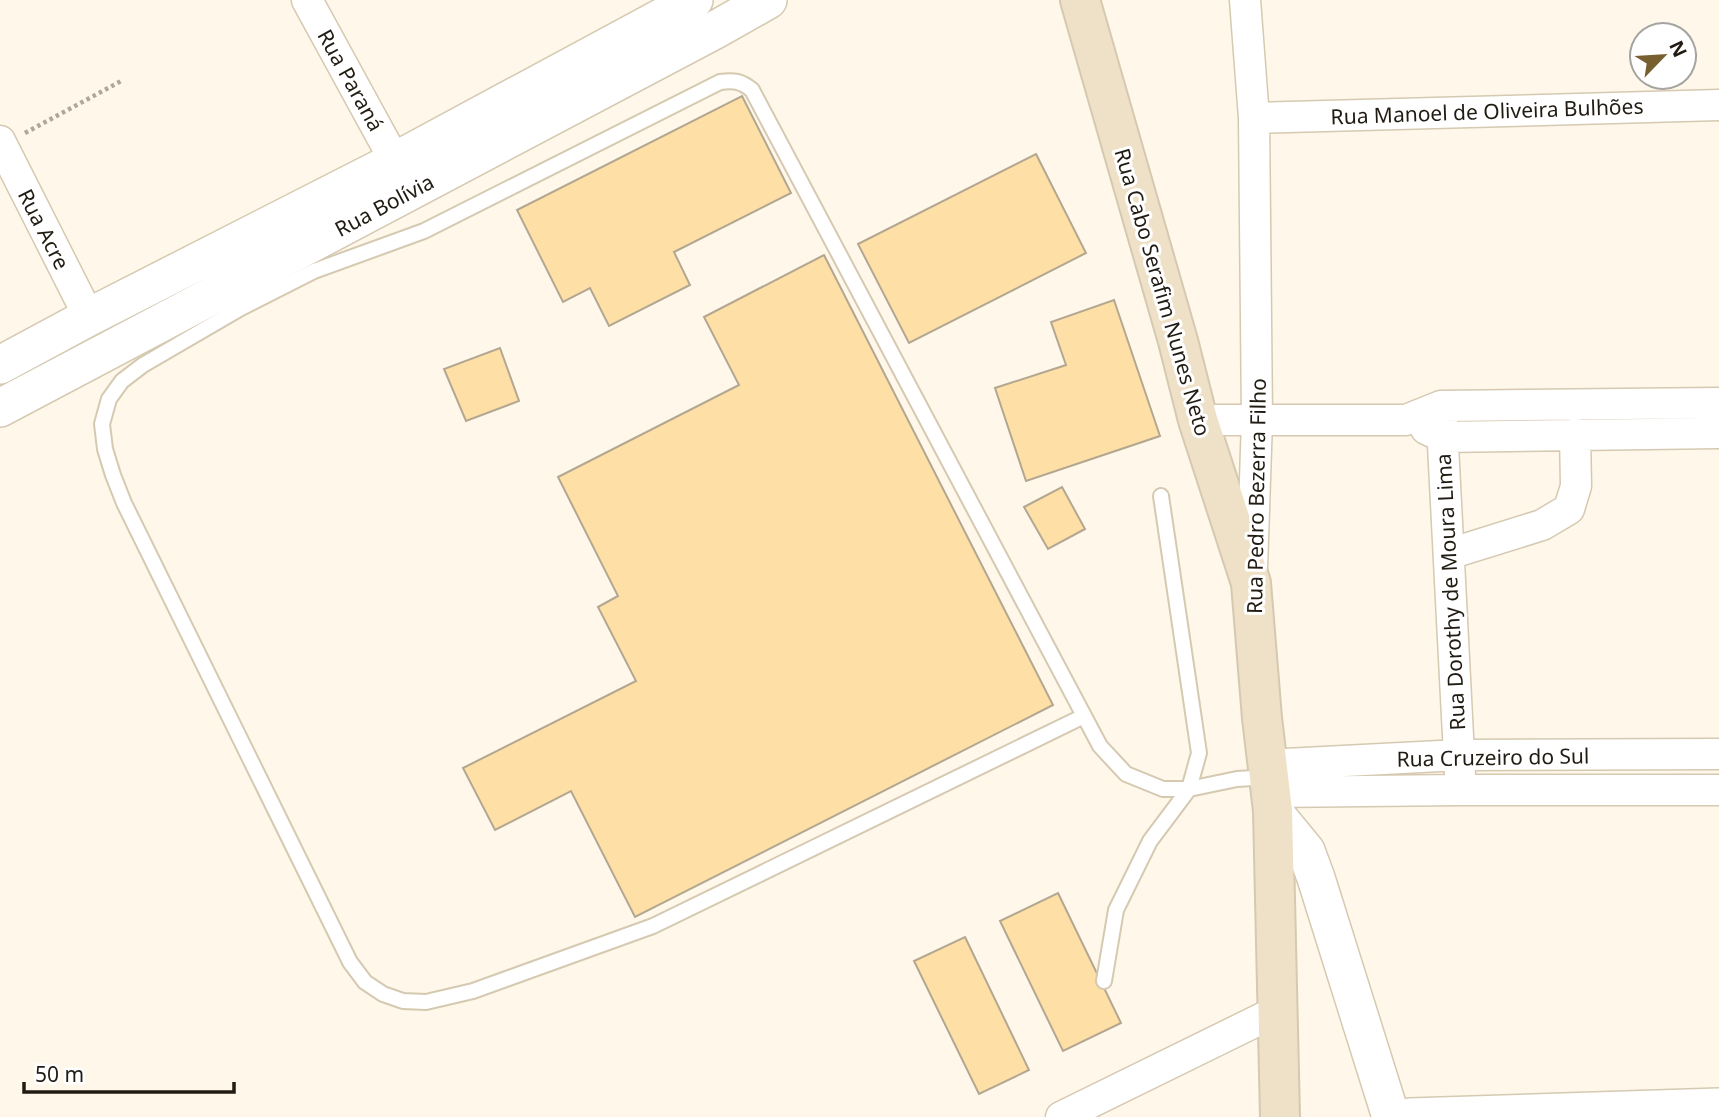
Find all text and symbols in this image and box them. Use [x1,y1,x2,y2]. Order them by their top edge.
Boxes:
north arrow [1628,21,1698,91]
street label: Rua Paraná [311,24,391,136]
text: N [1663,36,1693,61]
street label: Rua Manoel de Oliveira Bulhões [1330,92,1644,130]
street label: Rua Cabo Serafim Nunes Neto [1108,145,1218,439]
street label: Rua Bolívia [330,167,438,243]
street label: Rua Acre [12,184,76,274]
street label: Rua Pedro Bezerra Filho [1240,378,1272,614]
street label: Rua Dorothy de Moura Lima [1429,453,1471,731]
street label: Rua Cruzeiro do Sul [1396,741,1590,773]
scale bar [24,1050,234,1094]
text: 50 m [35,1060,84,1088]

